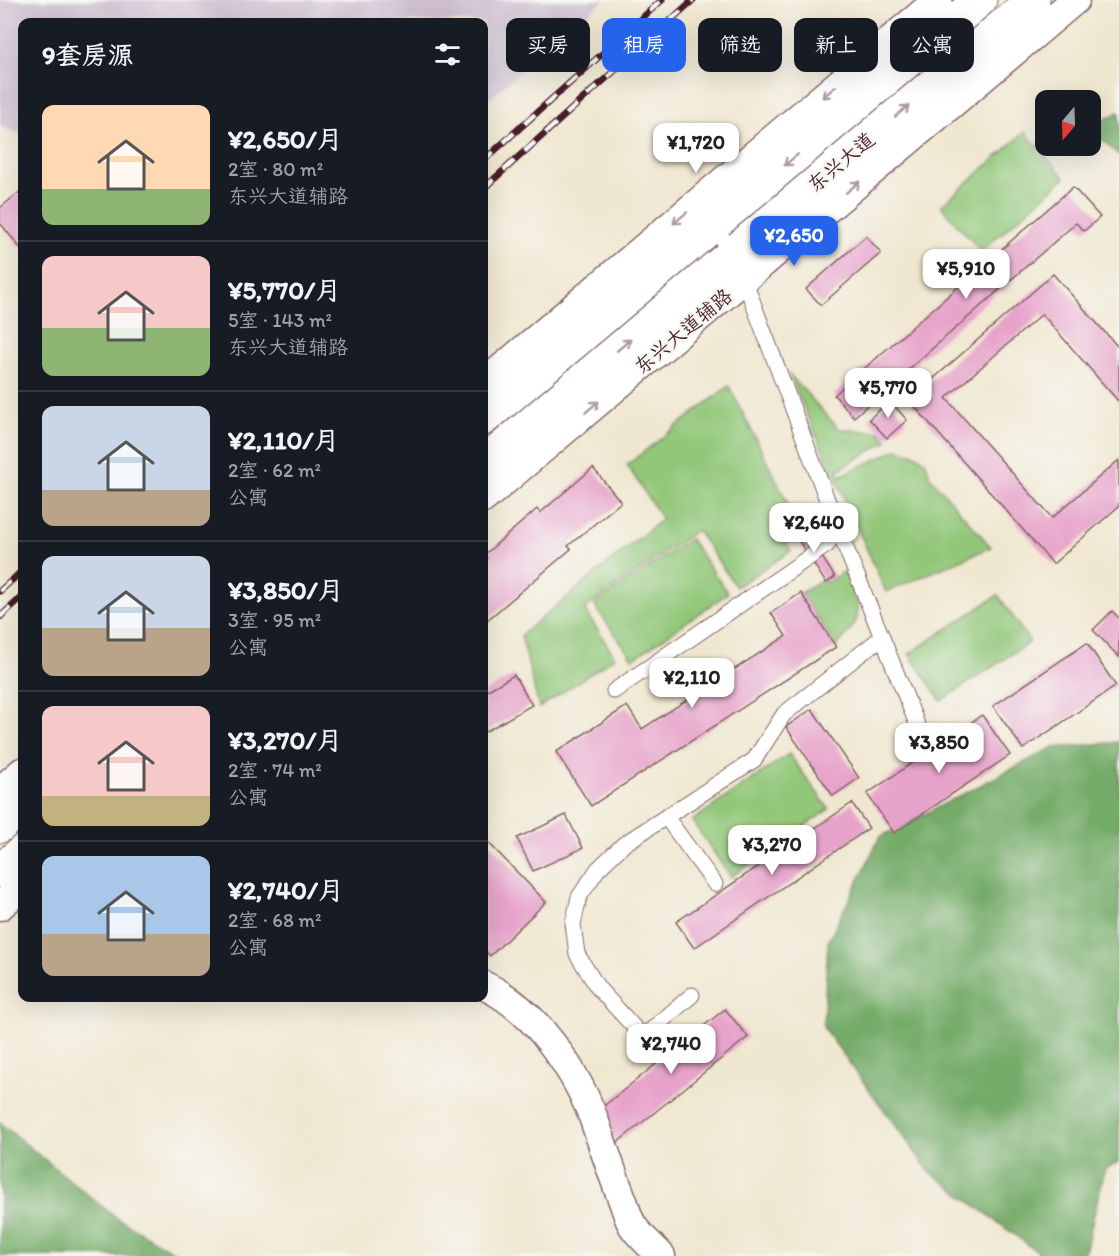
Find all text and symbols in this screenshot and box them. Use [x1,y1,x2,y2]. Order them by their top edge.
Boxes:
chip: 买房 [506,18,590,72]
chip: 租房 [602,18,686,72]
chip: 筛选 [698,18,782,72]
chip: 新上 [794,18,878,72]
chip: 公寓 [890,18,974,72]
icon: filters [431,38,464,71]
text: 9套房源 [42,39,134,71]
one-way arrow [822,85,837,99]
north arrow [1035,90,1101,156]
map controls [1035,90,1101,156]
one-way arrow [893,105,909,118]
text: ¥2,650/月 [228,123,343,155]
pin: ¥1,720 [647,123,745,174]
street label: 东兴大道 [803,127,879,197]
icon: home [90,129,162,201]
text: ¥1,720 [667,130,725,154]
one-way arrow [783,153,799,166]
text: 2室 · 80 m² [228,157,323,181]
one-way arrow [845,180,861,193]
text: 东兴大道辅路 [228,184,348,208]
one-way arrow [672,211,688,224]
pin: ¥2,650 [745,216,843,267]
text: ¥2,650 [764,223,824,247]
pin: ¥5,910 [917,249,1015,300]
text: ¥5,910 [937,256,995,280]
text: ¥5,770/月 [228,274,341,306]
icon: home [90,280,162,352]
street label: 东兴大道辅路 [629,283,737,379]
text: 5室 · 143 m² [228,308,332,332]
text: 东兴大道辅路 [228,335,348,359]
one-way arrow [616,338,631,352]
pin: ¥5,770 [839,368,937,419]
text: ¥5,770 [859,375,917,399]
one-way arrow [584,400,599,414]
text: ¥2,110/月 [228,424,340,456]
icon: home [90,430,162,502]
text: 2室 · 62 m² [228,458,321,482]
text: 公寓 [228,485,268,509]
pin: ¥2,640 [765,503,863,554]
text: ¥2,640 [783,510,845,534]
text: ¥3,850/月 [228,574,344,606]
icon: home [90,580,162,652]
text: 3室 · 95 m² [228,608,321,632]
text: 公寓 [228,635,268,659]
pin: ¥2,110 [643,658,741,709]
text: ¥2,110 [663,665,721,689]
pin: ¥3,850 [890,723,988,774]
text: ¥3,270/月 [228,724,342,756]
icon: home [90,730,162,802]
text: ¥3,850 [909,730,969,754]
text: 2室 · 74 m² [228,758,322,782]
text: 公寓 [228,785,268,809]
pin: ¥3,270 [723,825,821,876]
text: ¥3,270 [742,832,802,856]
text: ¥2,740/月 [228,874,344,906]
icon: home [90,880,162,952]
text: 2室 · 68 m² [228,908,321,932]
text: 公寓 [228,935,268,959]
pin: ¥2,740 [622,1024,720,1075]
text: ¥2,740 [641,1031,701,1055]

